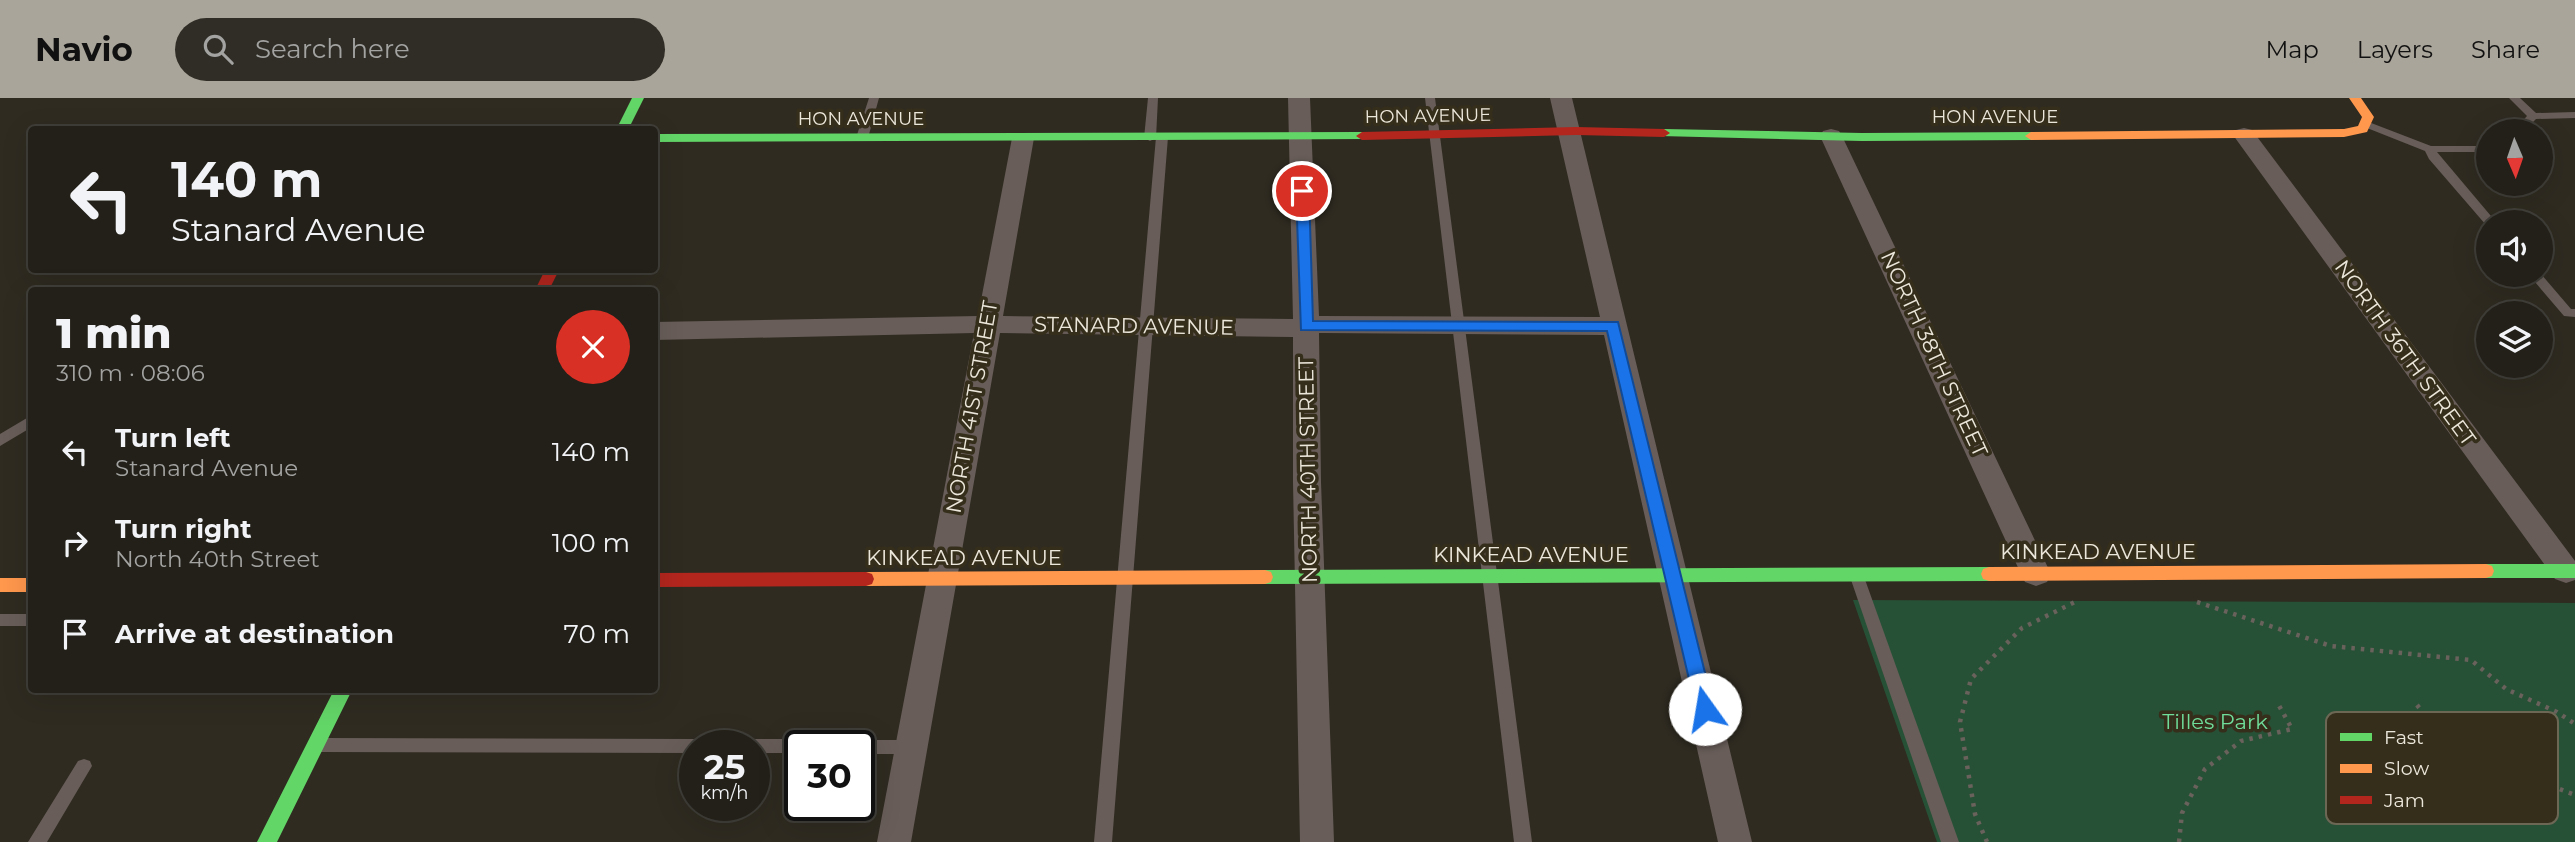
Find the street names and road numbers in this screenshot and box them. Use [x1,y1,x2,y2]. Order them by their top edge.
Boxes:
street label: HON AVENUE [1365,104,1491,128]
street label: HON AVENUE [1932,106,2058,128]
street label: HON AVENUE [798,108,924,130]
street label: NORTH 38TH STREET [1876,247,1993,461]
street label: NORTH 36TH STREET [2330,255,2481,450]
street label: NORTH 41ST STREET [940,299,1003,515]
street label: STANARD AVENUE [1034,311,1234,340]
street label: NORTH 40TH STREET [1293,357,1322,583]
street label: KINKEAD AVENUE [2000,539,2196,564]
street label: KINKEAD AVENUE [1433,542,1629,567]
street label: KINKEAD AVENUE [866,545,1062,570]

